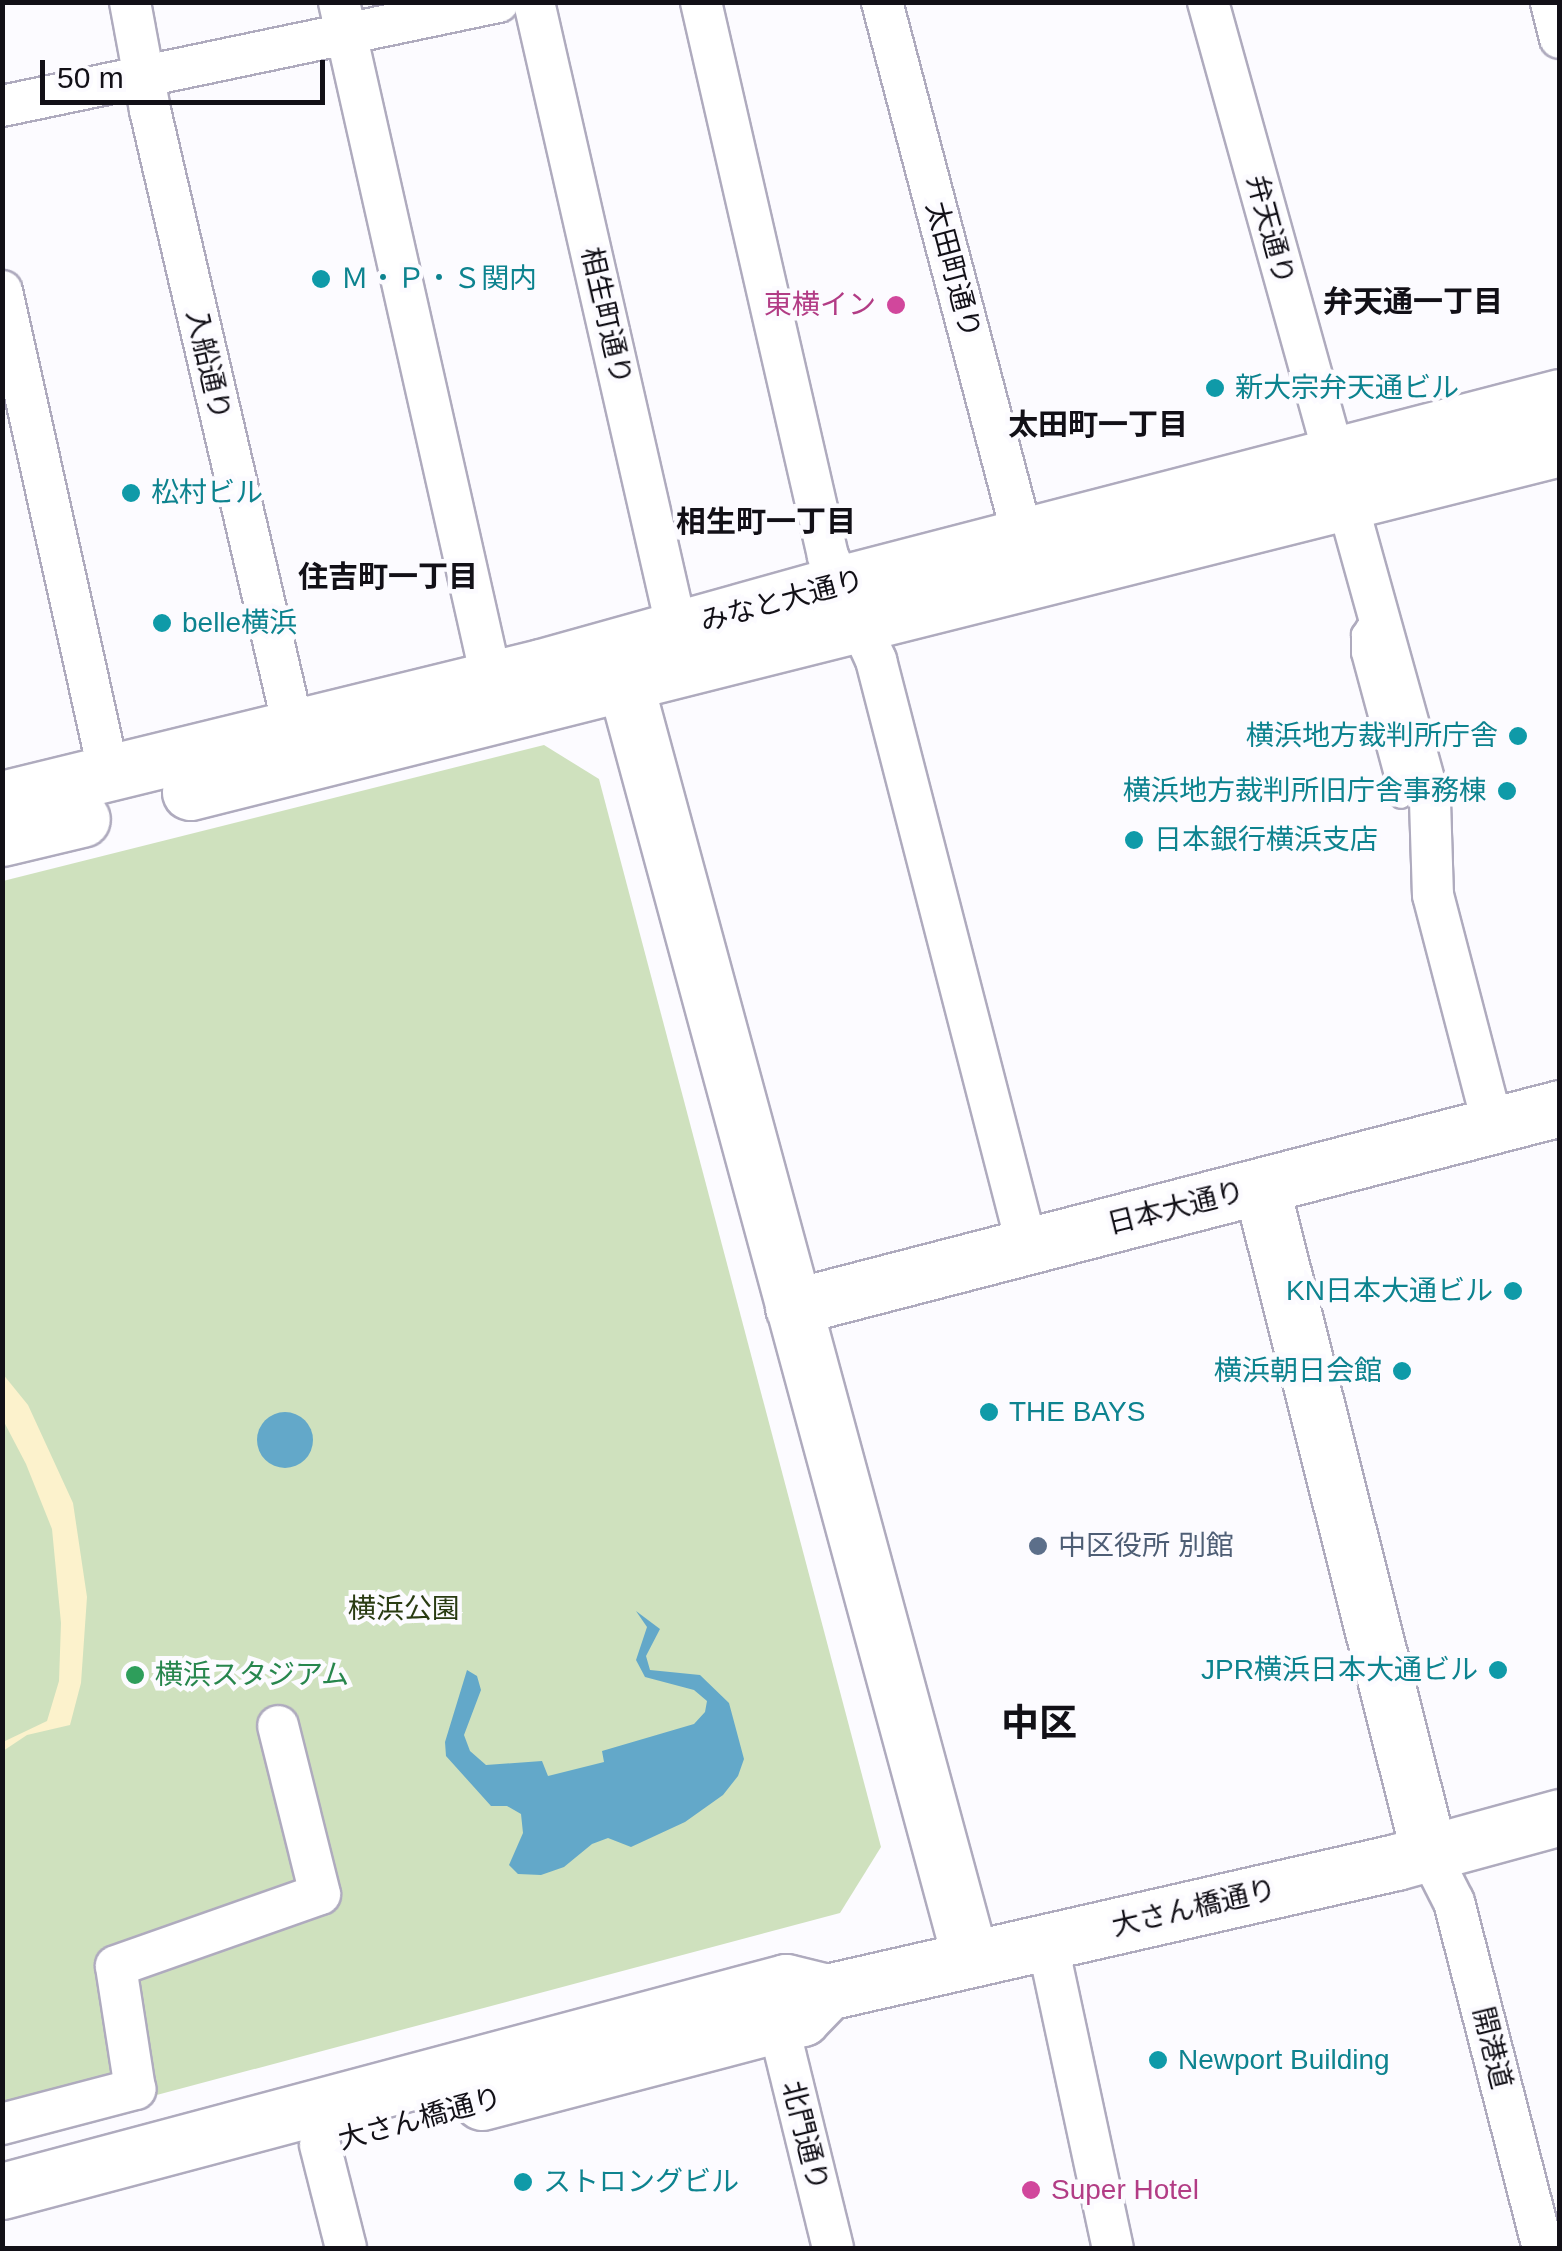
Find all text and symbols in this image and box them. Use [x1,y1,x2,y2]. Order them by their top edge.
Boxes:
scale bar [45,40,330,102]
text: 50 m [57,61,124,94]
street label: 弁天通り [1239,172,1301,288]
street label: 太田町通り [919,198,987,342]
street label: 相生町通り [574,244,638,388]
place label: Ｍ・Ｐ・Ｓ関内 [341,262,537,296]
marker: Ｍ・Ｐ・Ｓ関内 [310,268,332,290]
district label: 弁天通一丁目 [1323,284,1503,320]
place label: 東横イン [764,288,876,322]
marker: 東横イン [885,294,907,316]
street label: 入船通り [179,307,237,423]
place label: 新大宗弁天通ビル [1235,371,1459,405]
marker: 新大宗弁天通ビル [1204,377,1226,399]
district label: 太田町一丁目 [1008,407,1188,443]
place label: 松村ビル [151,476,263,510]
marker: 松村ビル [120,482,142,504]
district label: 相生町一丁目 [676,504,856,540]
district label: 住吉町一丁目 [298,559,478,595]
street label: みなと大通り [697,563,867,639]
place label: belle横浜 [182,606,297,640]
marker: belle横浜 [151,612,173,634]
place label: 横浜地方裁判所庁舎 [1246,719,1498,753]
marker: 横浜地方裁判所庁舎 [1507,725,1529,747]
place label: 横浜地方裁判所旧庁舎事務棟 [1123,774,1487,808]
marker: 横浜地方裁判所旧庁舎事務棟 [1496,780,1518,802]
place label: 日本銀行横浜支店 [1154,823,1378,857]
marker: 日本銀行横浜支店 [1123,829,1145,851]
street label: 日本大通り [1104,1175,1248,1241]
place label: KN日本大通ビル [1286,1274,1493,1308]
marker: KN日本大通ビル [1502,1280,1524,1302]
place label: 横浜朝日会館 [1214,1354,1382,1388]
marker: 横浜朝日会館 [1391,1360,1413,1382]
place label: THE BAYS [1009,1395,1145,1429]
marker: THE BAYS [978,1401,1000,1423]
place label: 中区役所 別館 [1058,1529,1234,1563]
marker: 中区役所 別館 [1027,1535,1049,1557]
park label: 横浜公園 [348,1592,460,1626]
place label: JPR横浜日本大通ビル [1201,1653,1478,1687]
place label: 横浜スタジアム [155,1658,351,1692]
marker: JPR横浜日本大通ビル [1487,1659,1509,1681]
marker: 横浜スタジアム [124,1664,146,1686]
district label: 中区 [1001,1701,1077,1747]
street label: 大さん橋通り [1108,1873,1280,1943]
street label: 開港道 [1466,2003,1518,2093]
place label: Newport Building [1178,2043,1390,2077]
marker: Newport Building [1147,2049,1169,2071]
street label: 北門通り [775,2078,835,2194]
street label: 大さん橋通り [335,2081,505,2157]
place label: ストロングビル [543,2165,739,2199]
marker: ストロングビル [512,2171,534,2193]
place label: Super Hotel [1051,2173,1199,2207]
marker: Super Hotel [1020,2179,1042,2201]

